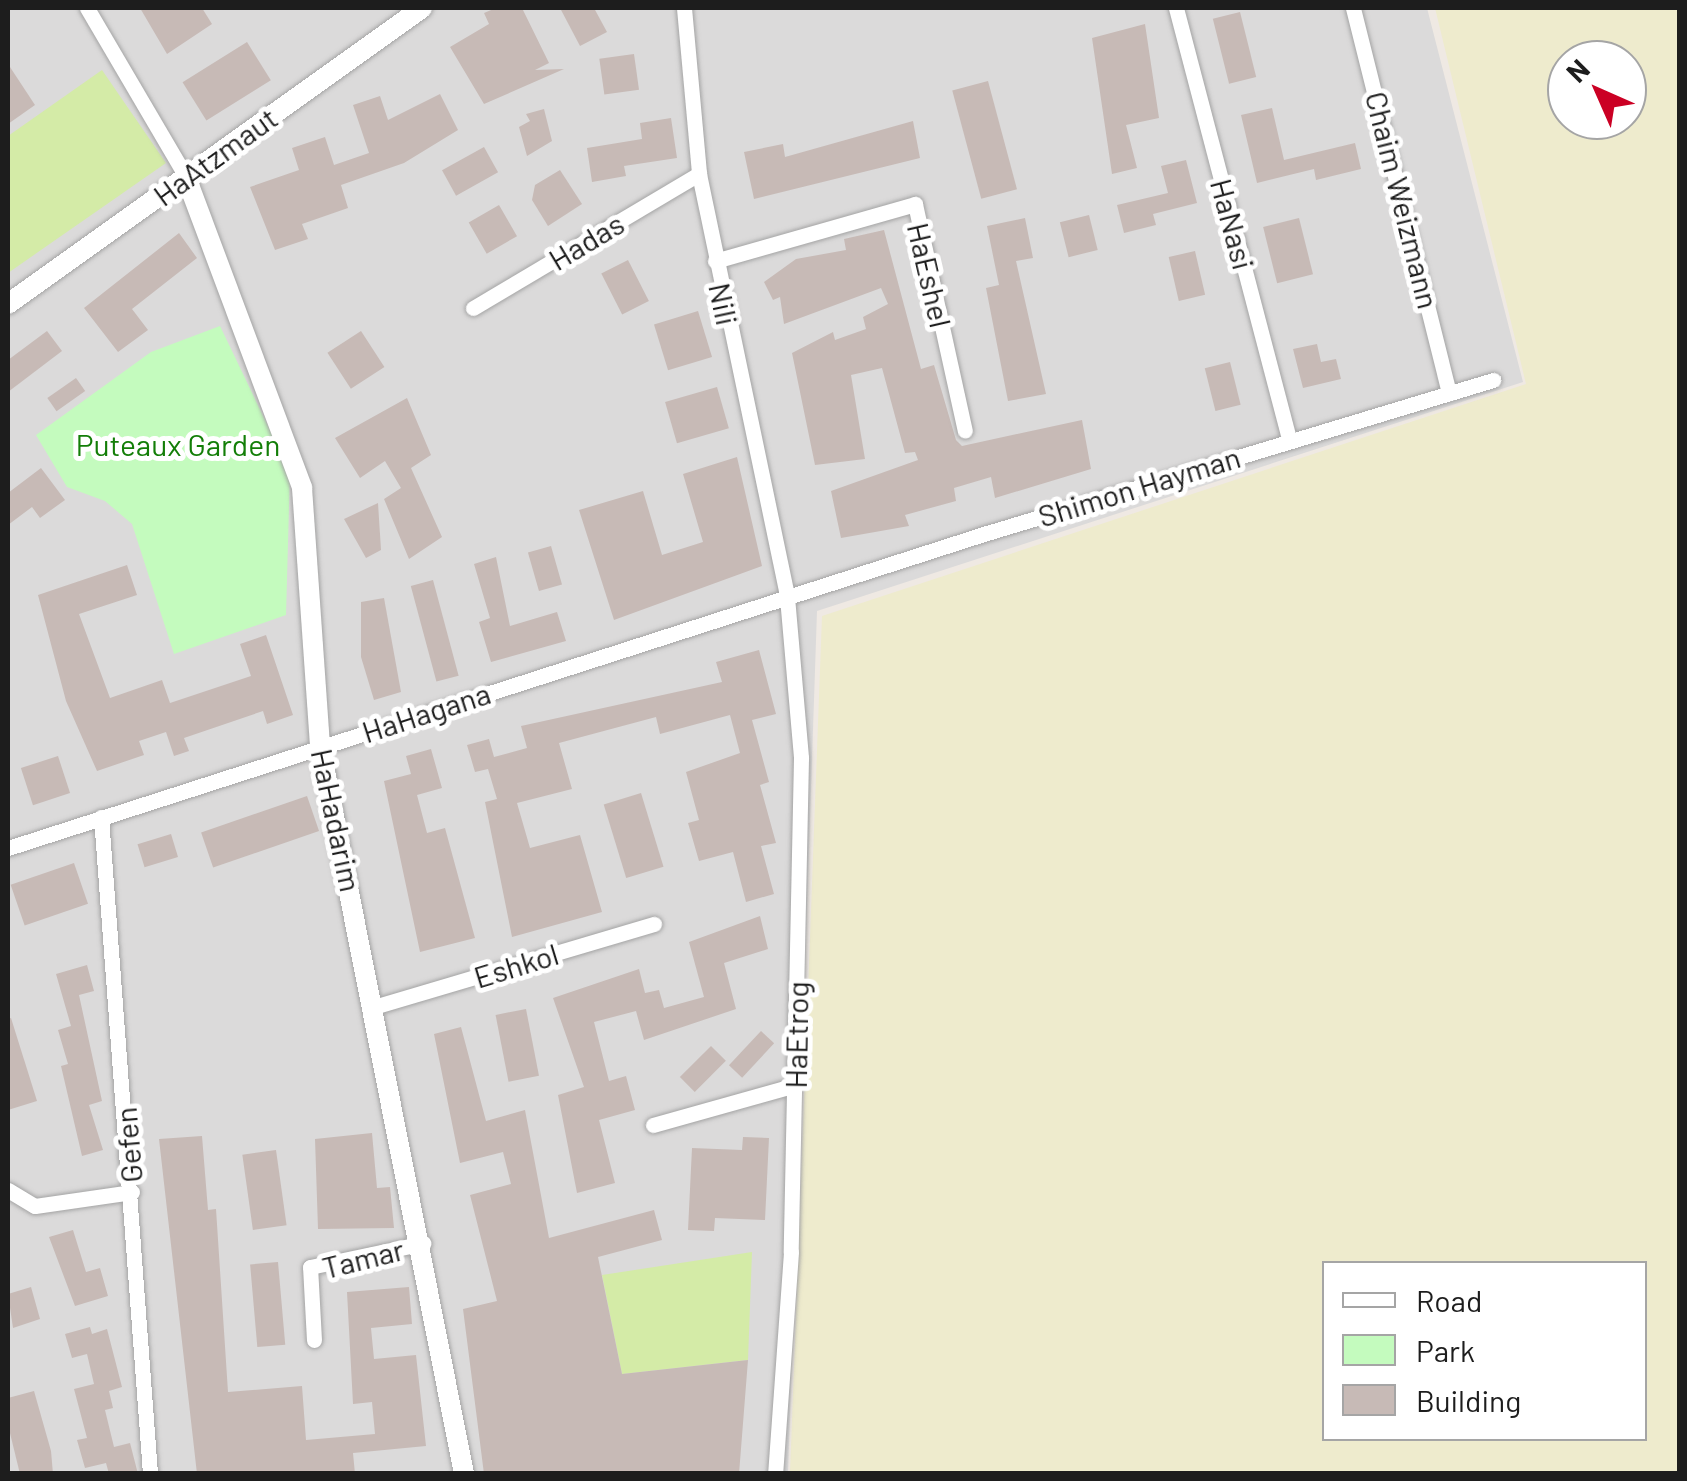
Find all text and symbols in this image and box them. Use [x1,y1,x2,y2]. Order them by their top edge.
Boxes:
north arrow [1547,40,1647,140]
text: N [1559,52,1596,89]
street label: Chaim Weizmann [1359,88,1447,312]
street label: HaAtzmaut [146,99,284,213]
street label: HaNasi [1204,175,1262,273]
street label: Hadas [542,205,630,277]
street label: HaEshel [900,219,960,331]
street label: Nili [702,279,746,329]
park label: Puteaux Garden [76,426,280,462]
street label: Shimon Hayman [1034,438,1244,534]
street label: HaHagana [357,674,495,750]
street label: HaHadarim [304,745,370,895]
street label: Eshkol [469,935,563,995]
street label: HaEtrog [777,981,815,1089]
street label: Gefen [107,1106,149,1184]
street label: Tamar [318,1230,408,1286]
legend [1322,1261,1647,1441]
text: Road [1416,1282,1482,1318]
text: Park [1416,1332,1475,1368]
text: Building [1416,1382,1521,1418]

